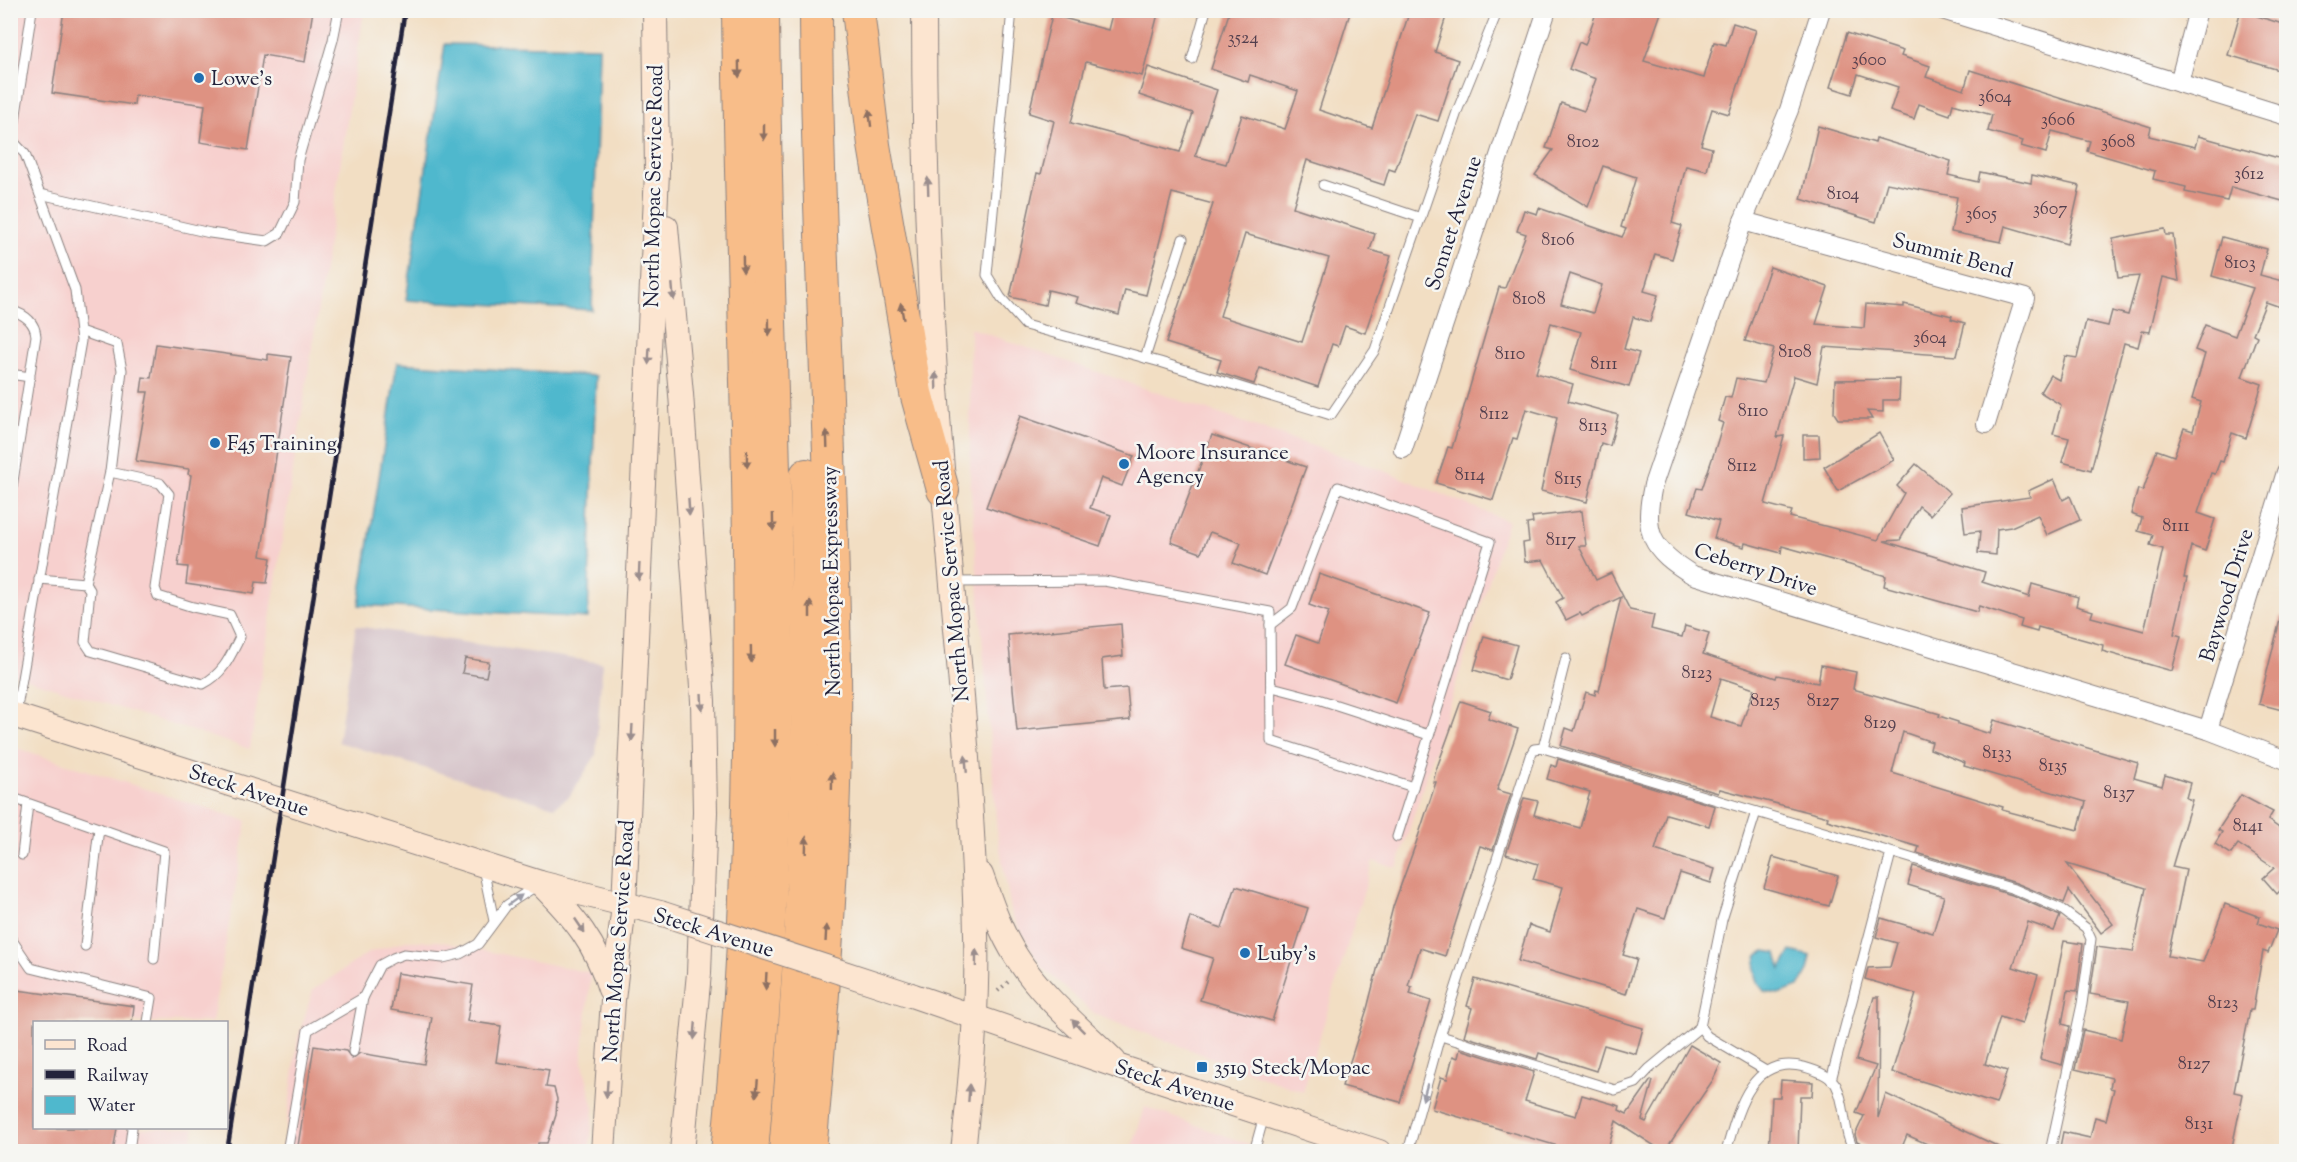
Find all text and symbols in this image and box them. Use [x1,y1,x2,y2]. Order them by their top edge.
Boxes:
house number: 3524 [1228,26,1258,52]
house number: 3600 [1851,48,1887,74]
one-way arrow [734,59,744,78]
street label: North Mopac Service Road [638,64,672,308]
place label: Lowe's [211,65,272,95]
marker: Lowe's [192,71,206,85]
house number: 3604 [1978,85,2012,111]
house number: 3606 [2041,108,2075,134]
one-way arrow [866,109,875,128]
one-way arrow [759,122,769,141]
house number: 8102 [1567,130,1600,156]
house number: 3608 [2101,130,2135,156]
street label: Sonnet Avenue [1419,152,1491,295]
house number: 3612 [2234,162,2265,188]
one-way arrow [923,176,932,195]
house number: 8104 [1827,182,1859,208]
house number: 3607 [2033,197,2067,223]
house number: 3605 [1965,202,1997,228]
street label: Summit Bend [1889,226,2016,287]
house number: 8106 [1541,228,1575,254]
house number: 8103 [2224,251,2256,277]
one-way arrow [738,254,747,273]
one-way arrow [668,283,678,302]
house number: 8108 [1512,287,1546,313]
one-way arrow [897,301,906,320]
one-way arrow [764,317,773,336]
house number: 3604 [1913,326,1947,352]
house number: 8108 [1778,340,1812,366]
house number: 8110 [1495,342,1525,368]
one-way arrow [644,346,653,365]
house number: 8111 [1590,352,1618,378]
one-way arrow [931,371,940,390]
house number: 8110 [1738,399,1768,425]
house number: 8112 [1479,402,1509,428]
house number: 8113 [1579,414,1607,440]
place label: F45 Training [227,430,337,460]
one-way arrow [822,430,831,449]
marker: F45 Training [208,436,222,450]
place label: Moore Insurance Agency [1136,439,1289,493]
one-way arrow [742,449,752,468]
house number: 8112 [1727,454,1757,480]
marker: Moore Insurance Agency [1117,457,1131,471]
street label: North Mopac Service Road [927,458,979,703]
house number: 8114 [1455,463,1485,489]
street label: North Mopac Expressway [816,465,850,696]
house number: 8115 [1554,467,1582,493]
one-way arrow [684,498,694,517]
one-way arrow [769,512,778,531]
house number: 8111 [2162,514,2190,540]
street label: Baywood Drive [2193,525,2262,666]
house number: 8117 [1546,528,1576,554]
street label: Ceberry Drive [1690,537,1821,605]
one-way arrow [634,562,643,581]
one-way arrow [805,599,815,618]
one-way arrow [746,644,756,663]
house number: 8123 [1682,661,1712,687]
house number: 8125 [1750,689,1780,715]
house number: 8127 [1807,689,1839,715]
one-way arrow [698,692,707,711]
house number: 8129 [1864,711,1896,737]
one-way arrow [627,723,636,742]
one-way arrow [770,728,780,747]
house number: 8133 [1982,741,2012,767]
one-way arrow [962,754,971,773]
house number: 8135 [2039,754,2067,780]
street label: Steck Avenue [184,758,312,825]
one-way arrow [828,772,837,791]
house number: 8137 [2103,781,2135,807]
house number: 8141 [2233,814,2263,840]
street label: North Mopac Service Road [597,819,643,1063]
one-way arrow [801,836,810,855]
one-way arrow [507,894,523,906]
street label: Steck Avenue [649,901,778,967]
one-way arrow [574,918,585,934]
one-way arrow [821,924,831,943]
place label: Luby's [1257,940,1316,970]
marker: Luby's [1238,946,1252,960]
one-way arrow [971,949,981,968]
one-way arrow [761,971,770,990]
house number: 8123 [2208,991,2238,1017]
one-way arrow [1071,1019,1086,1033]
legend [33,1021,228,1129]
one-way arrow [690,1022,700,1041]
text: Road [87,1034,127,1060]
house number: 8127 [2178,1052,2210,1078]
street label: Steck Avenue [1110,1053,1238,1120]
place label: 3519 Steck/Mopac [1214,1054,1371,1084]
marker: 3519 Steck/Mopac [1195,1060,1209,1074]
text: Railway [87,1064,149,1090]
one-way arrow [603,1079,612,1098]
one-way arrow [752,1079,762,1098]
one-way arrow [1420,1083,1429,1101]
one-way arrow [965,1084,974,1103]
text: Water [87,1094,136,1120]
house number: 8131 [2185,1112,2213,1138]

